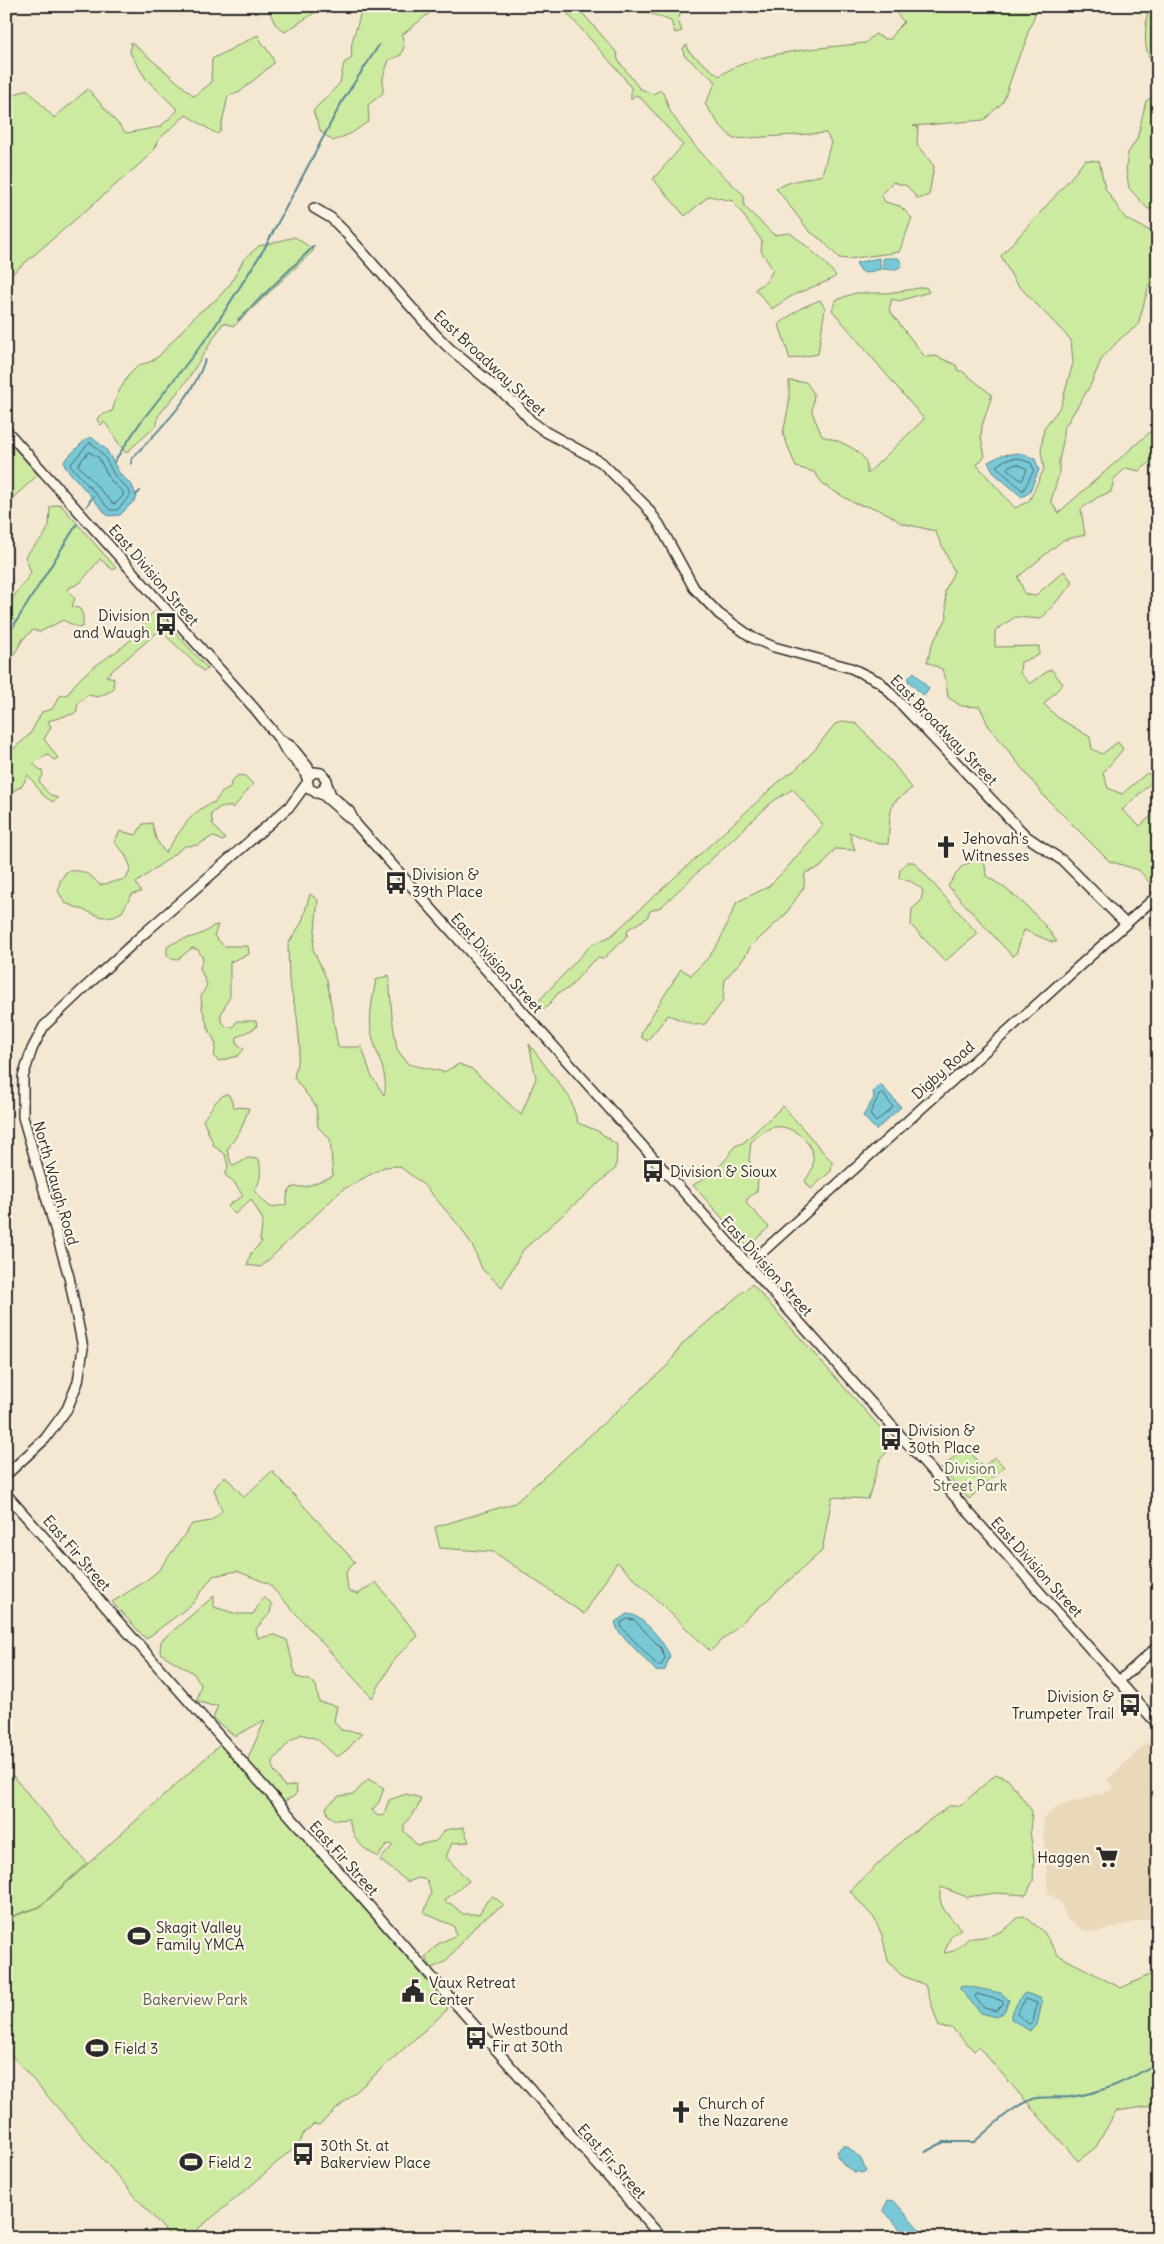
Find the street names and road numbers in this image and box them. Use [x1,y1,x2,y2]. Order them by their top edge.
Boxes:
street label: East Broadway Street [430,306,550,420]
street label: East Division Street [105,520,203,630]
street label: East Broadway Street [886,671,1002,789]
street label: East Division Street [447,909,547,1017]
street label: Digby Road [908,1037,978,1103]
street label: North Waugh Road [29,1119,83,1247]
street label: East Division Street [717,1212,817,1320]
street label: East Fir Street [39,1511,115,1595]
street label: East Division Street [987,1513,1087,1621]
street label: East Fir Street [305,1817,383,1899]
street label: East Fir Street [573,2120,651,2202]

